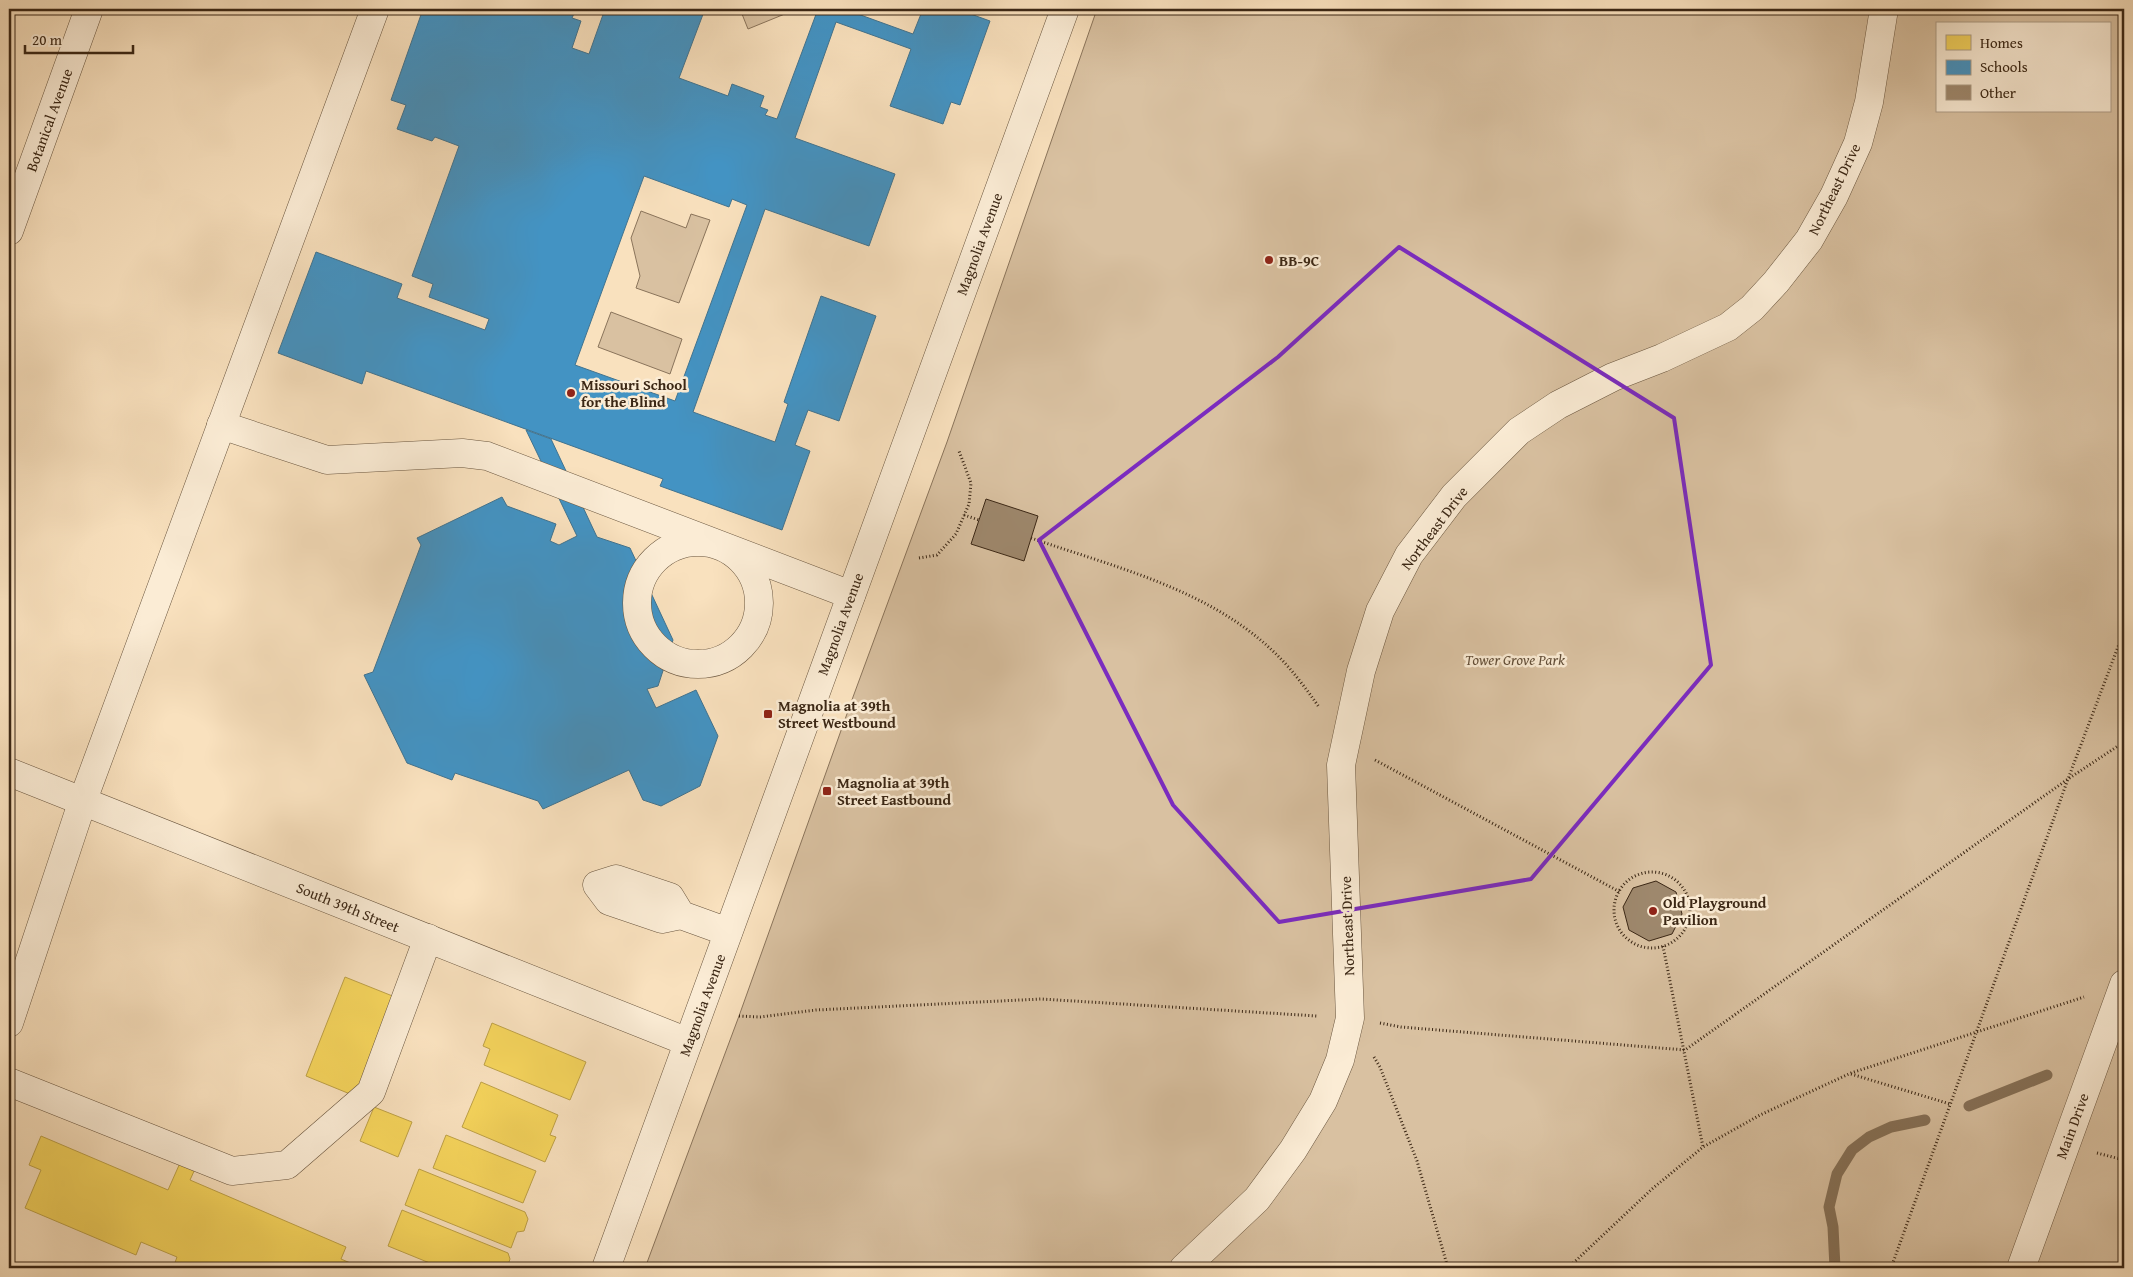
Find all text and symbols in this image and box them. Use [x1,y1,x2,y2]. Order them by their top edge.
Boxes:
scale bar [25,22,132,54]
legend [1936,22,2110,112]
text: 20 m [32,29,63,50]
text: Homes [1980,32,2023,53]
text: Schools [1980,56,2028,77]
street label: Botanical Avenue [21,65,77,175]
text: Other [1980,82,2016,103]
street label: Northeast Drive [1803,140,1865,238]
street label: Magnolia Avenue [951,190,1007,298]
place label: BB-9C [1279,250,1319,271]
marker: BB-9C [1263,254,1275,266]
place label: Missouri School for the Blind [581,374,687,412]
marker: Missouri School for the Blind [565,387,577,399]
street label: Northeast Drive [1396,482,1472,574]
street label: Magnolia Avenue [812,570,868,678]
park label: Tower Grove Park [1465,649,1565,670]
place label: Magnolia at 39th Street Westbound [778,695,896,733]
marker: Magnolia at 39th Street Westbound [762,708,774,720]
place label: Magnolia at 39th Street Eastbound [837,772,951,810]
marker: Magnolia at 39th Street Eastbound [821,785,833,797]
street label: Northeast Drive [1335,876,1359,976]
street label: South 39th Street [293,877,403,938]
place label: Old Playground Pavilion [1663,892,1767,930]
marker: Old Playground Pavilion [1647,905,1659,917]
street label: Magnolia Avenue [674,951,730,1059]
street label: Main Drive [2050,1090,2094,1162]

